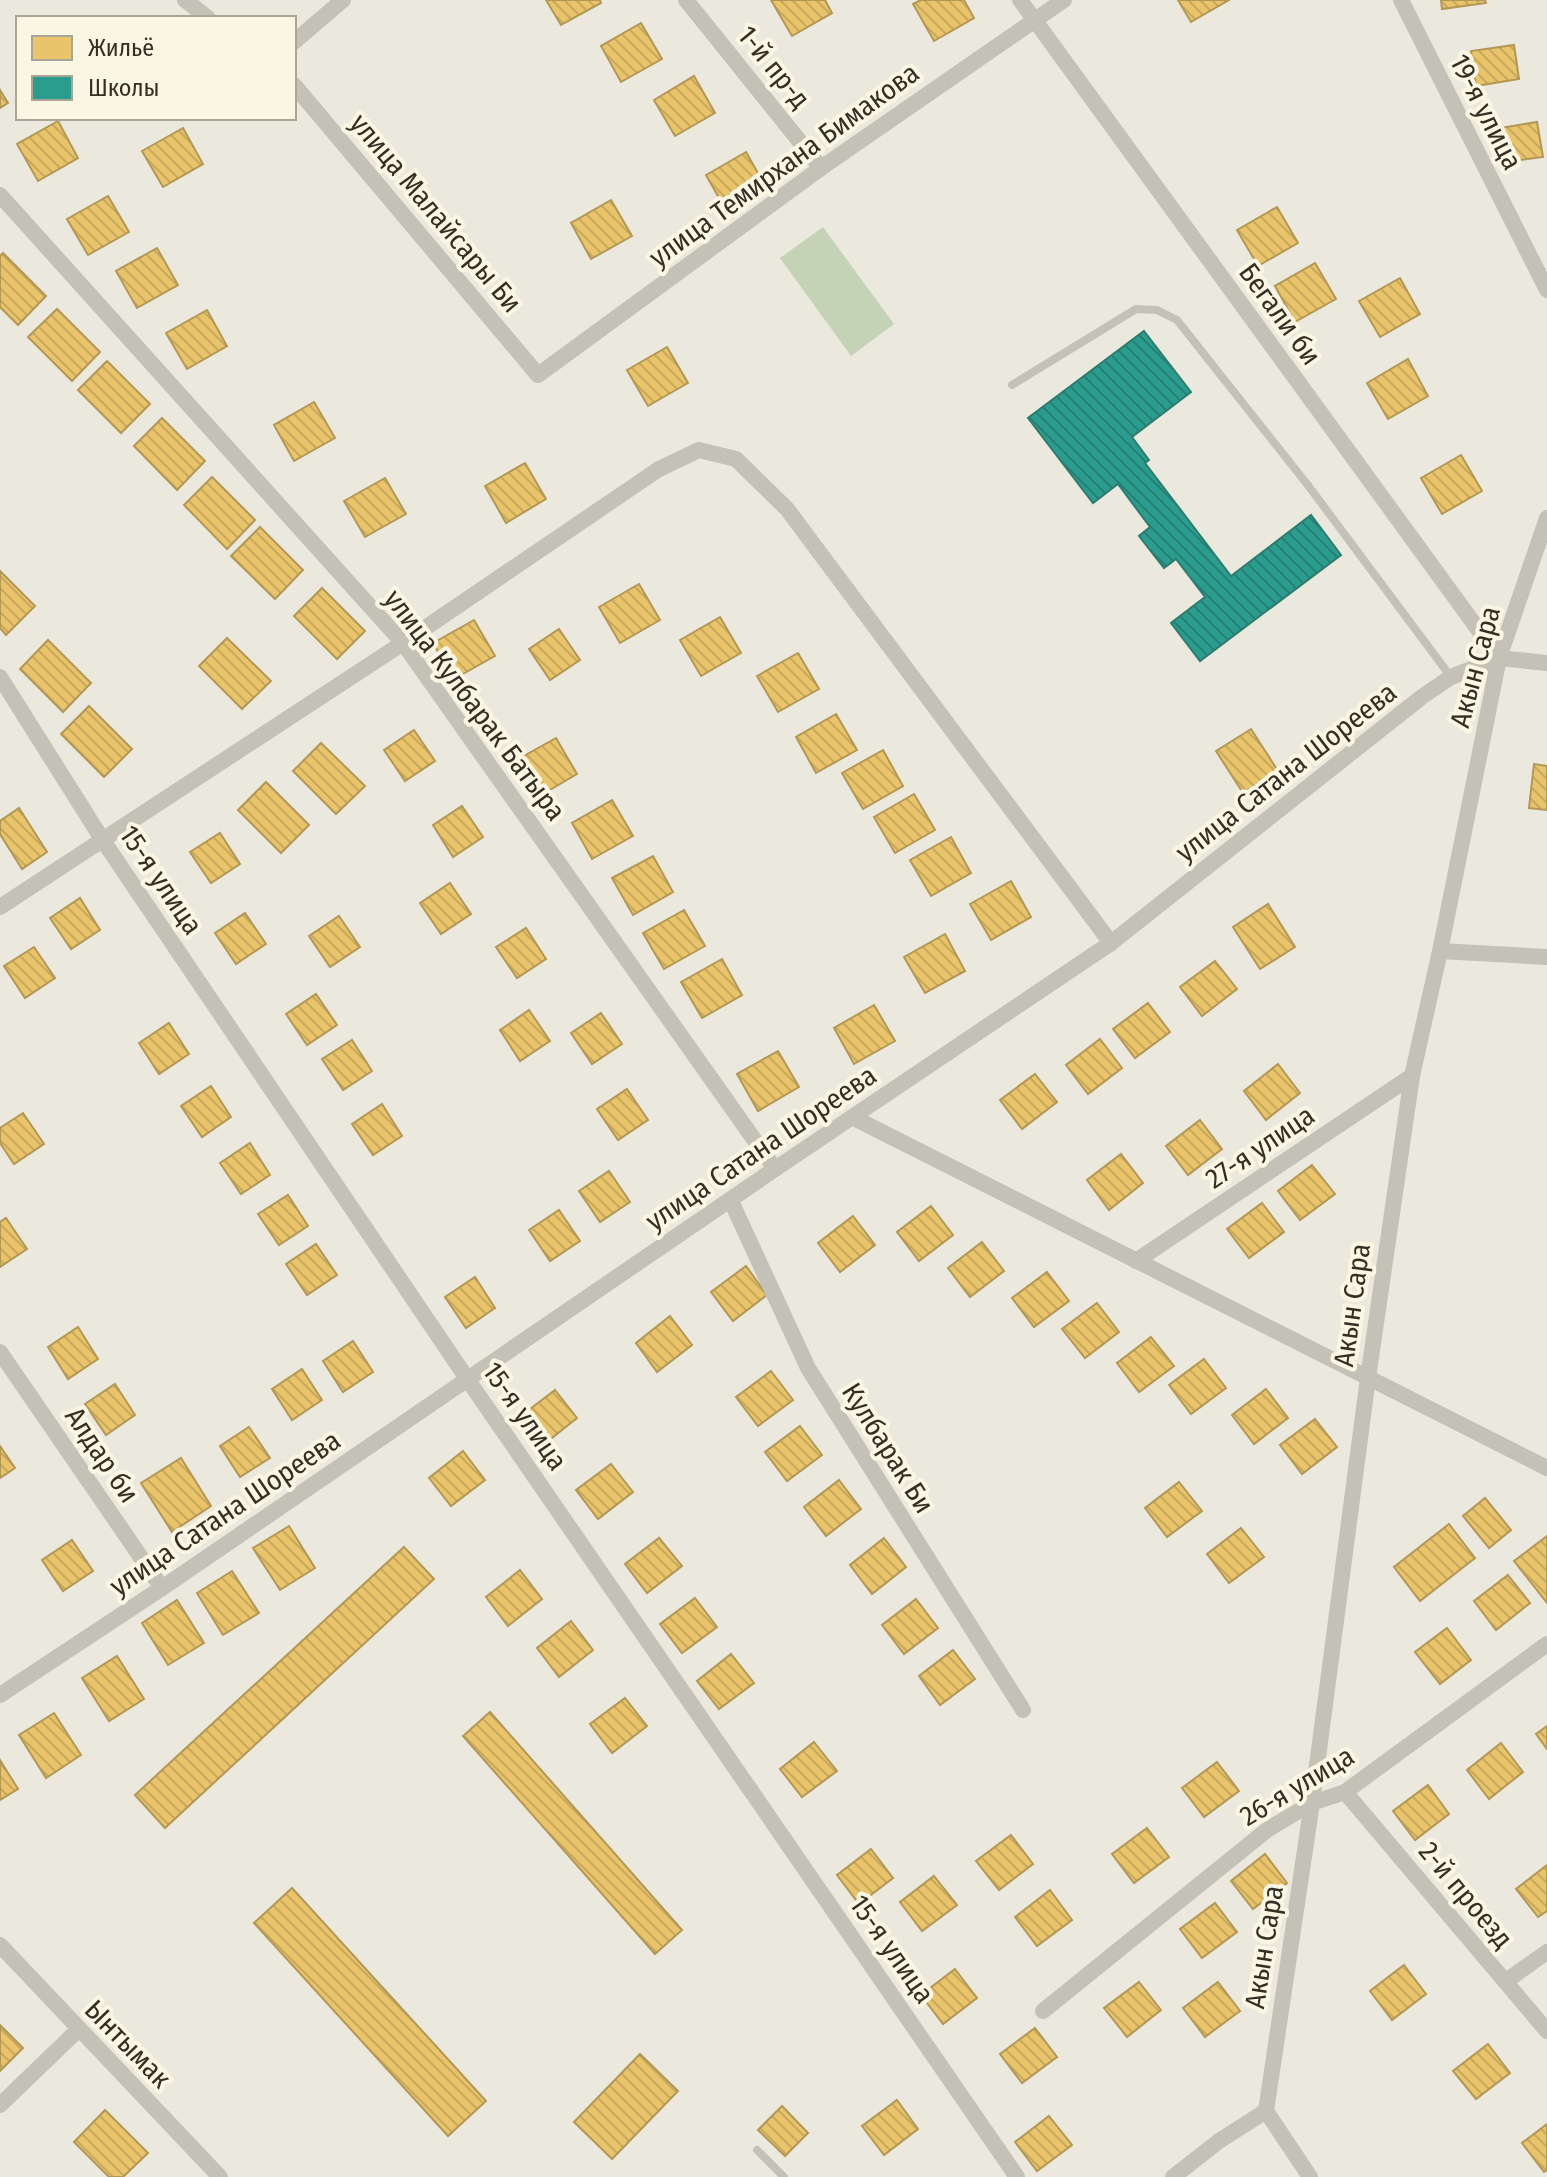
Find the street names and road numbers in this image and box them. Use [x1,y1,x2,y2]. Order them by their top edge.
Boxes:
street label: 1-й пр-д [731,19,817,115]
street label: 19-я улица [1443,49,1529,175]
street label: улица Темирхана Бимакова [643,56,925,274]
street label: улица Малайcары Би [343,107,529,319]
street label: Бегали би [1232,257,1328,371]
street label: улица Кулбарак Батыра [377,583,573,827]
street label: Акын Сара [1443,603,1507,731]
street label: улица Сатана Шореева [1169,676,1403,868]
street label: 15-я улица [113,819,209,941]
street label: улица Сатана Шореева [639,1059,883,1237]
street label: 27-я улица [1199,1099,1321,1195]
street label: Акын Сара [1327,1241,1377,1369]
street label: 15-я улица [476,1356,574,1476]
street label: Кулбарак Би [835,1377,941,1519]
street label: Алдар би [58,1401,146,1509]
street label: улица Сатана Шореева [103,1424,347,1602]
street label: 26-я улица [1234,1739,1360,1833]
street label: 2-й проезд [1412,1835,1520,1955]
street label: Акын Сара [1238,1883,1290,2011]
street label: 15-я улица [843,1889,941,2009]
street label: Ынтымак [78,1993,178,2095]

